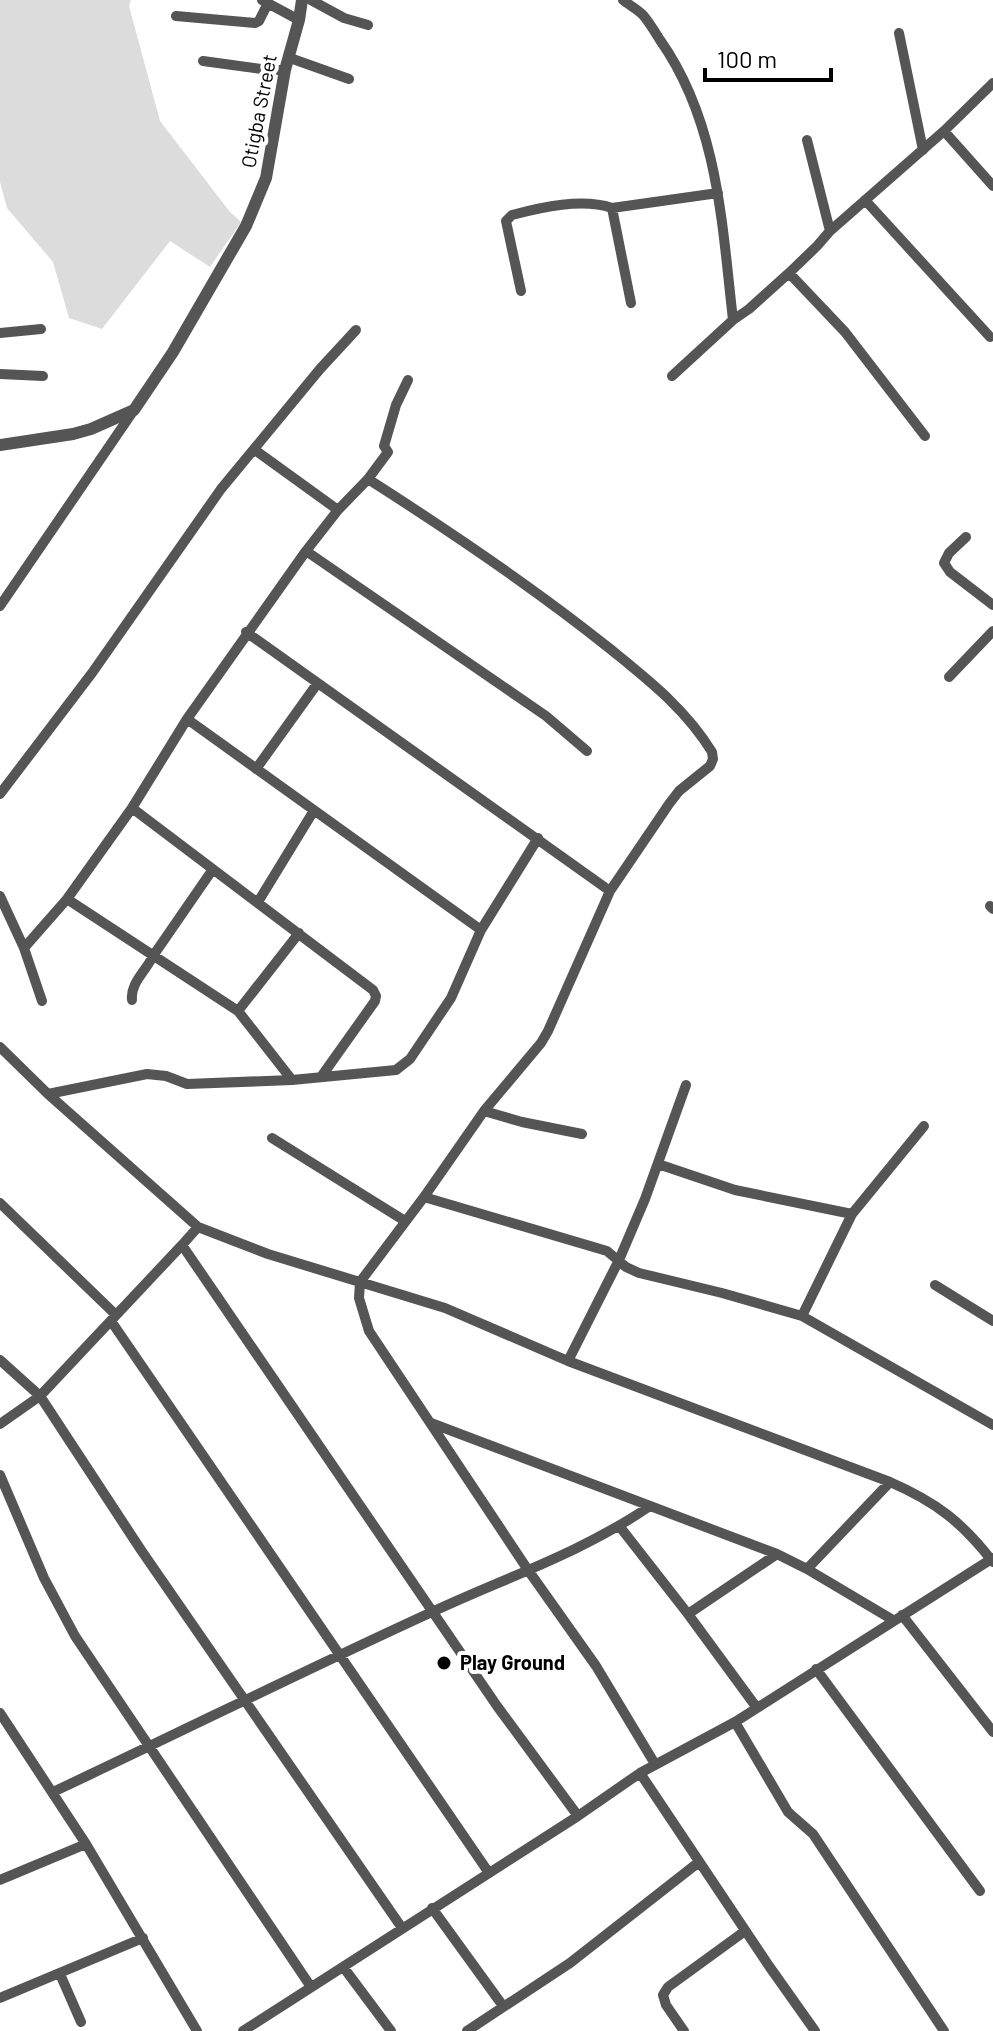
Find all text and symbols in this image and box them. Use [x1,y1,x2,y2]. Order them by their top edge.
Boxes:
scale bar [705,32,831,82]
text: 100 m [717,44,777,73]
street label: Otigba Street [235,52,281,170]
place label: Play Ground [460,1650,565,1674]
marker: Play Ground [435,1654,453,1672]

